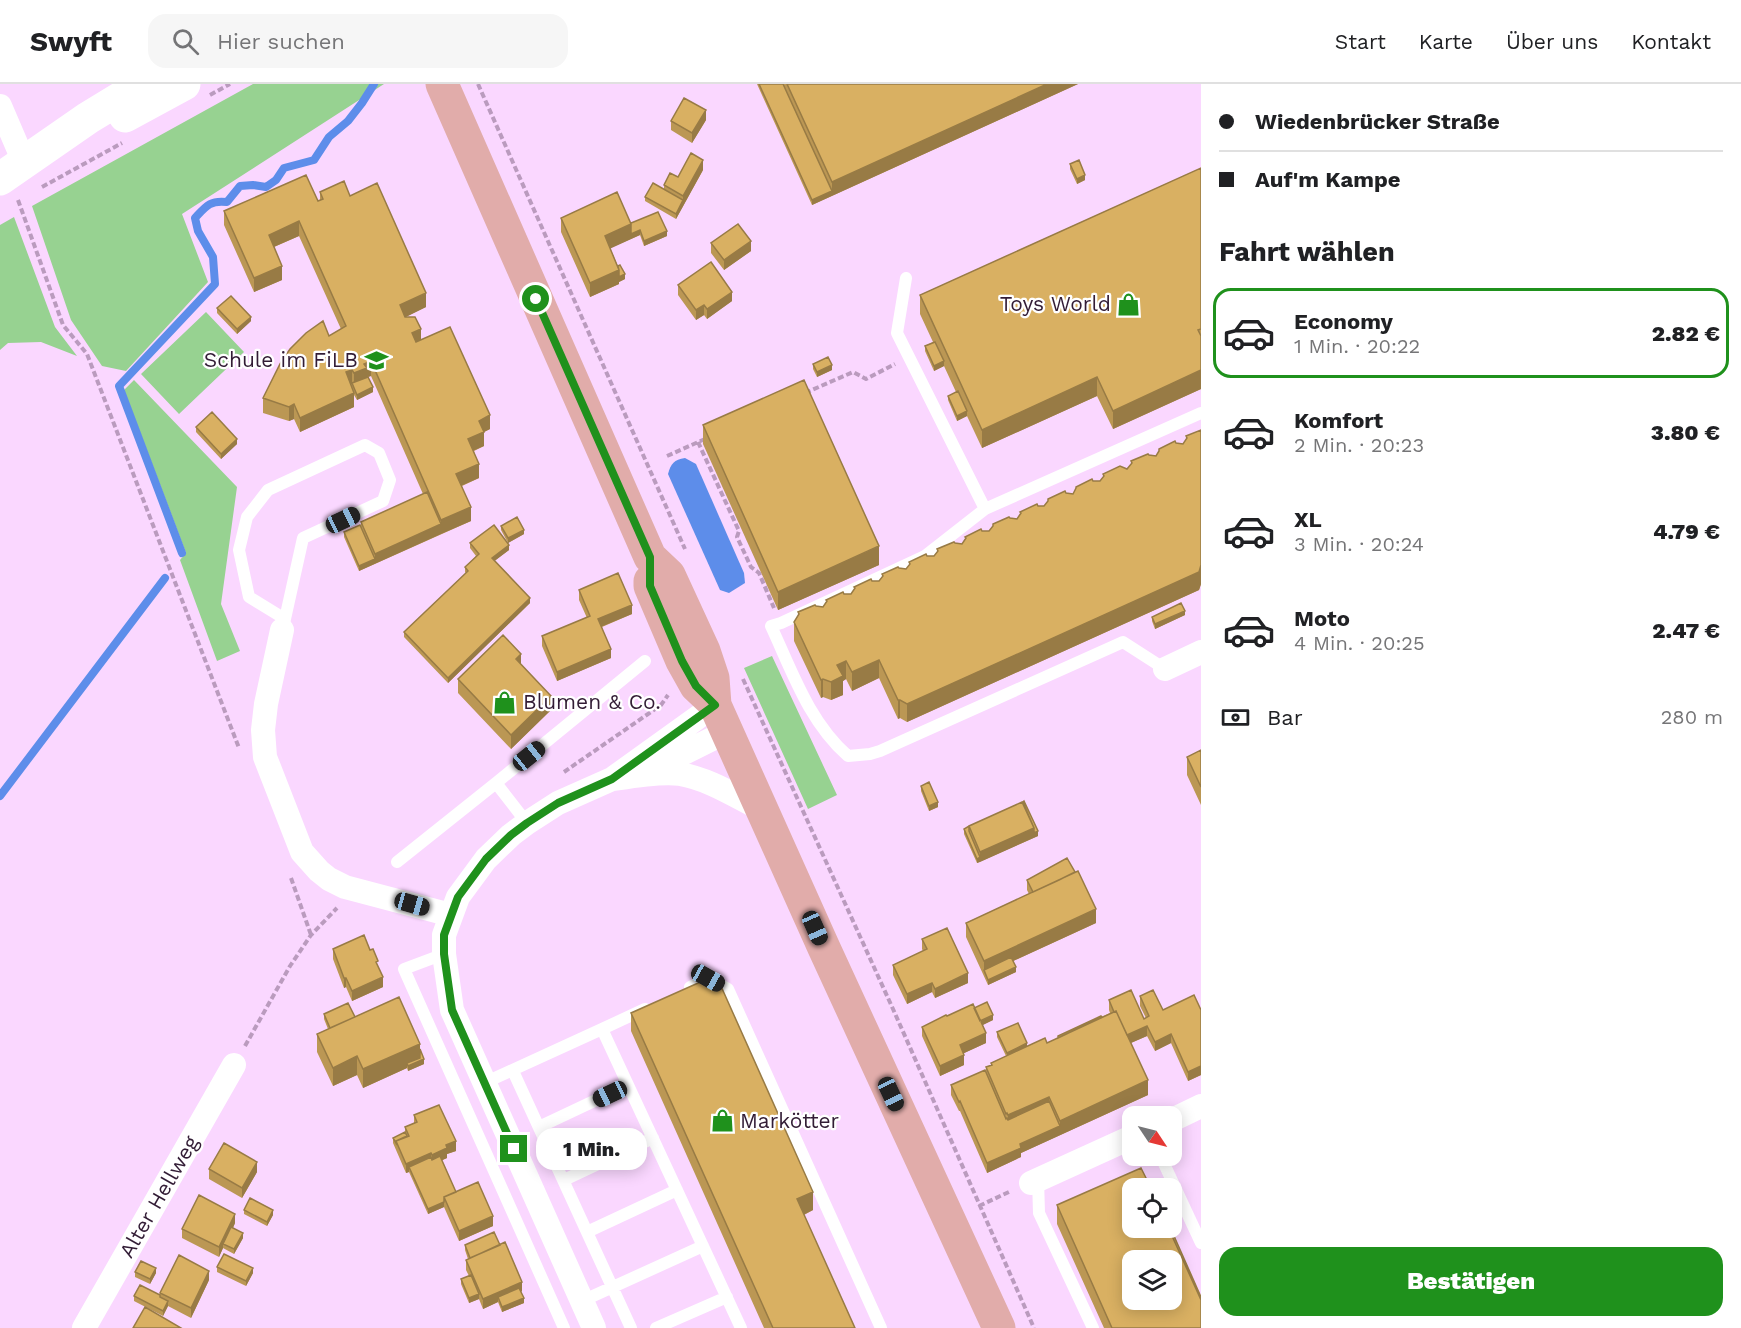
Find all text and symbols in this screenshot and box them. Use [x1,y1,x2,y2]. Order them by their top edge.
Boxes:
search box [148,14,568,68]
text: Swyft [30,25,112,58]
icon: search [169,25,202,58]
text: Hier suchen [217,29,345,54]
text: Start [1335,29,1386,54]
text: Karte [1419,29,1473,54]
text: Über uns [1506,29,1598,54]
text: Kontakt [1631,29,1711,54]
text: Wiedenbrücker Straße [1255,109,1500,134]
text: Auf'm Kampe [1255,167,1400,192]
text: Fahrt wählen [1219,236,1395,268]
route start [522,285,549,312]
place label: Toys World [1000,291,1111,316]
shop icon: Toys World [1116,291,1142,317]
icon: car [1222,306,1276,360]
text: Economy [1294,309,1393,334]
text: 2.82 € [1652,321,1720,346]
text: 1 Min. · 20:22 [1294,334,1420,358]
place label: Schule im FiLB [204,347,358,372]
school or university icon: Schule im FiLB [363,347,389,373]
icon: car [1222,405,1276,459]
text: Komfort [1294,408,1383,433]
text: 3.80 € [1651,420,1720,445]
text: 2 Min. · 20:23 [1294,433,1424,457]
car [323,504,363,536]
icon: car [1222,504,1276,558]
text: XL [1294,507,1322,532]
text: 4.79 € [1653,519,1720,544]
text: 3 Min. · 20:24 [1294,532,1424,556]
icon: car [1222,603,1276,657]
text: Moto [1294,606,1350,631]
text: 2.47 € [1652,618,1720,643]
text: 4 Min. · 20:25 [1294,631,1425,655]
shop icon: Blumen & Co. [492,689,518,715]
place label: Blumen & Co. [523,689,661,714]
icon: cash [1219,701,1252,734]
text: Bar [1267,705,1303,730]
text: 280 m [1661,705,1723,729]
car [509,738,549,774]
car [392,890,432,918]
car [799,908,831,948]
car [688,961,728,995]
car [875,1074,907,1114]
car [590,1078,630,1110]
north arrow [1122,1106,1182,1166]
map controls [1122,1106,1182,1310]
shop icon: Markötter [709,1108,735,1134]
place label: Markötter [740,1108,840,1133]
callout: 1 Min. [535,1128,646,1170]
street label: Alter Hellweg [114,1131,204,1262]
route end [500,1135,527,1162]
text: 1 Min. [563,1137,620,1161]
button: locate [1122,1178,1182,1238]
button: Bestätigen [1219,1247,1723,1316]
button: layers [1122,1250,1182,1310]

